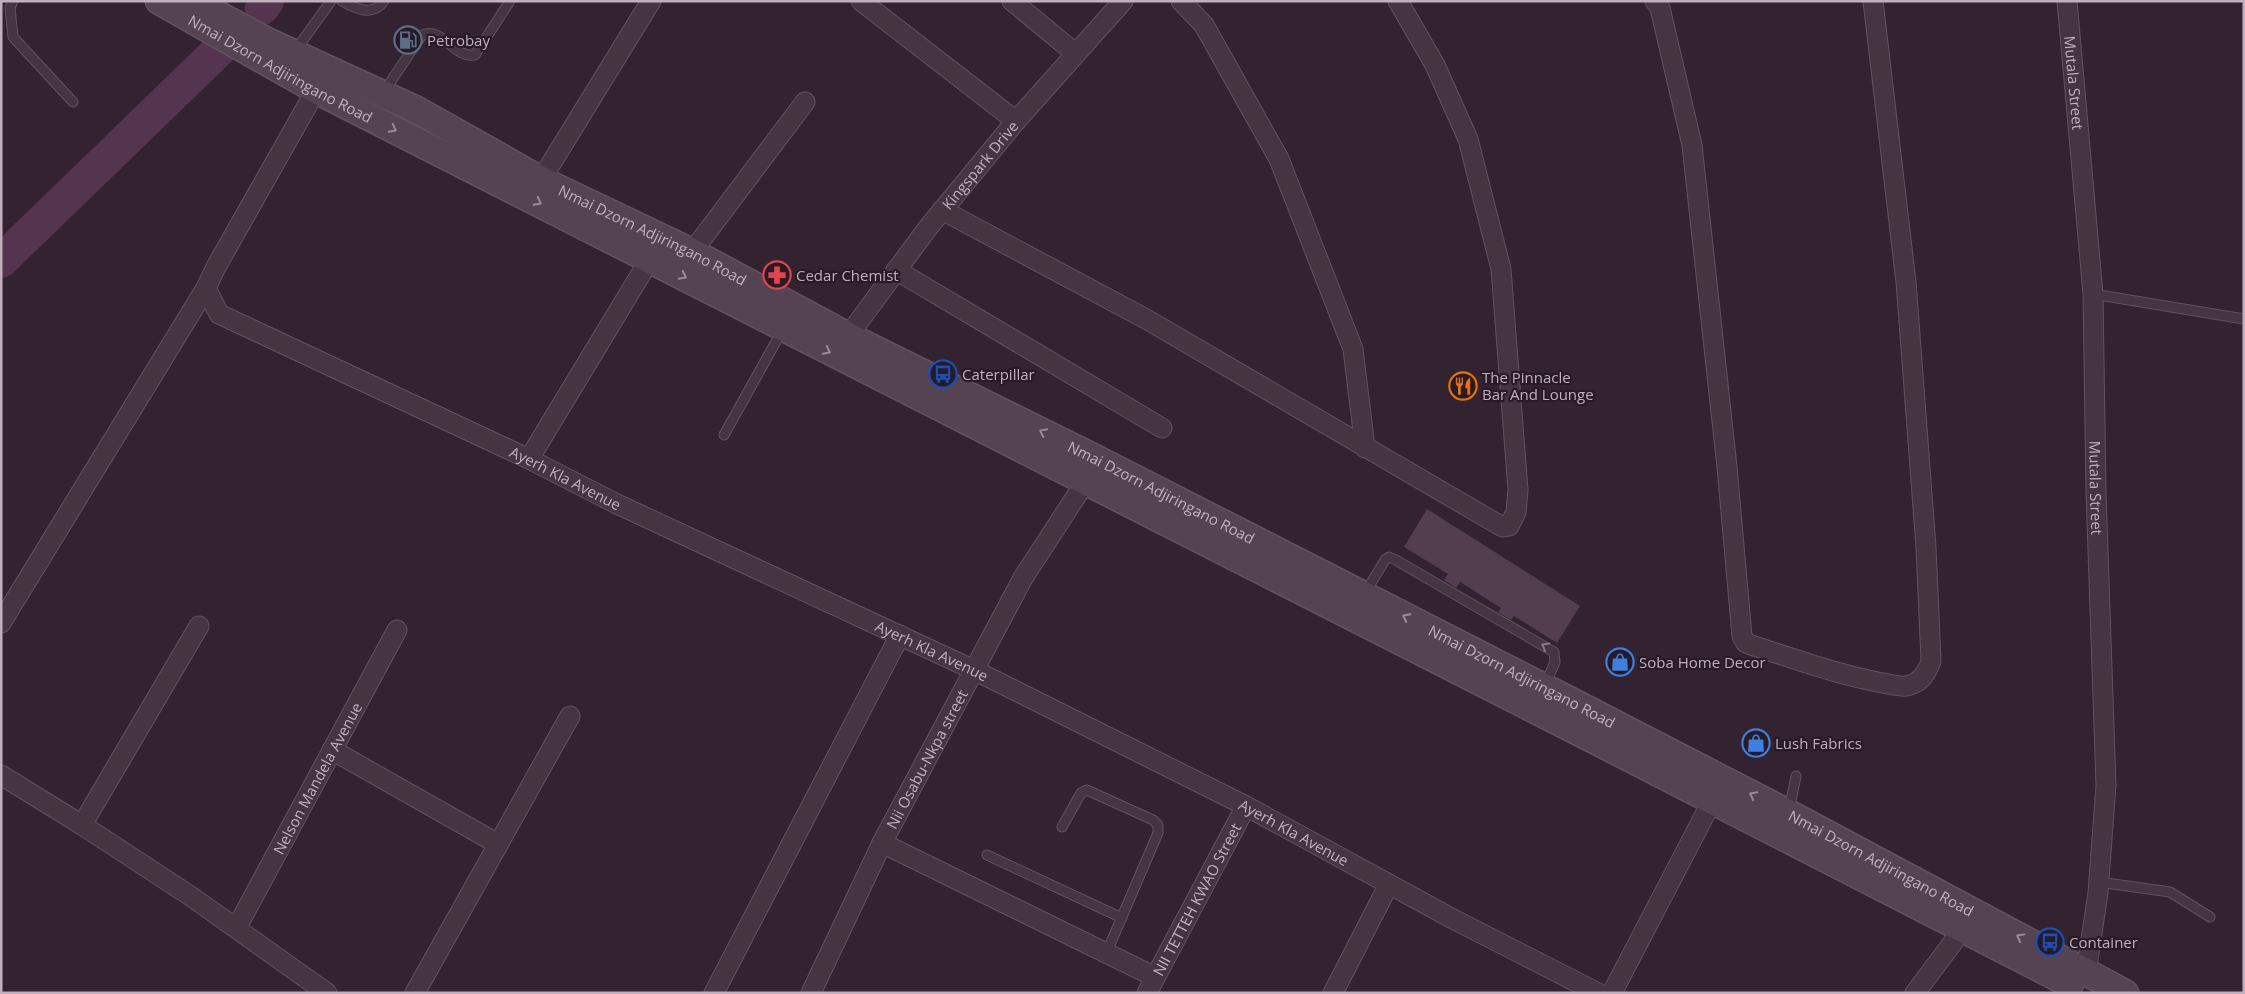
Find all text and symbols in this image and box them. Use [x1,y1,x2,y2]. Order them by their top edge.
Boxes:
street label: Nmai Dzorn Adjiringano Road [185,10,376,127]
fuel station icon: Petrobay [393,25,423,55]
place label: Petrobay [427,30,490,50]
street label: Mutala Street [2060,35,2088,131]
street label: Kingspark Drive [937,116,1022,214]
one-way arrow [388,123,397,133]
street label: Nmai Dzorn Adjiringano Road [555,180,750,290]
one-way arrow [533,196,542,206]
pharmacy icon: Cedar Chemist [762,260,792,290]
place label: Cedar Chemist [796,265,899,285]
one-way arrow [678,269,687,280]
one-way arrow [822,345,831,355]
bus stop icon: Caterpillar [928,359,958,389]
place label: Caterpillar [962,364,1035,384]
place label: The Pinnacle Bar And Lounge [1482,367,1594,404]
restaurant icon: The Pinnacle Bar And Lounge [1448,371,1478,401]
one-way arrow [1039,428,1048,438]
street label: Nmai Dzorn Adjiringano Road [1064,436,1258,548]
street label: Mutala Street [2085,440,2107,535]
street label: Ayerh Kla Avenue [507,441,625,514]
one-way arrow [1402,613,1411,623]
street label: Ayerh Kla Avenue [872,616,992,686]
street label: Nmai Dzorn Adjiringano Road [1425,620,1619,732]
one-way arrow [1541,643,1550,653]
shop icon: Soba Home Decor [1605,647,1635,677]
place label: Soba Home Decor [1639,652,1766,672]
street label: Nii Osabu-Nkpa street [881,686,972,832]
street label: Nelson Mandela Avenue [268,699,366,858]
shop icon: Lush Fabrics [1741,728,1771,758]
place label: Lush Fabrics [1775,733,1862,753]
one-way arrow [1749,791,1758,801]
street label: Ayerh Kla Avenue [1236,794,1352,870]
street label: Nmai Dzorn Adjiringano Road [1785,805,1977,920]
street label: NII TETTEH KWAO Street [1148,819,1245,979]
bus stop icon: Container [2035,927,2065,957]
place label: Container [2069,932,2138,952]
one-way arrow [2016,933,2025,943]

